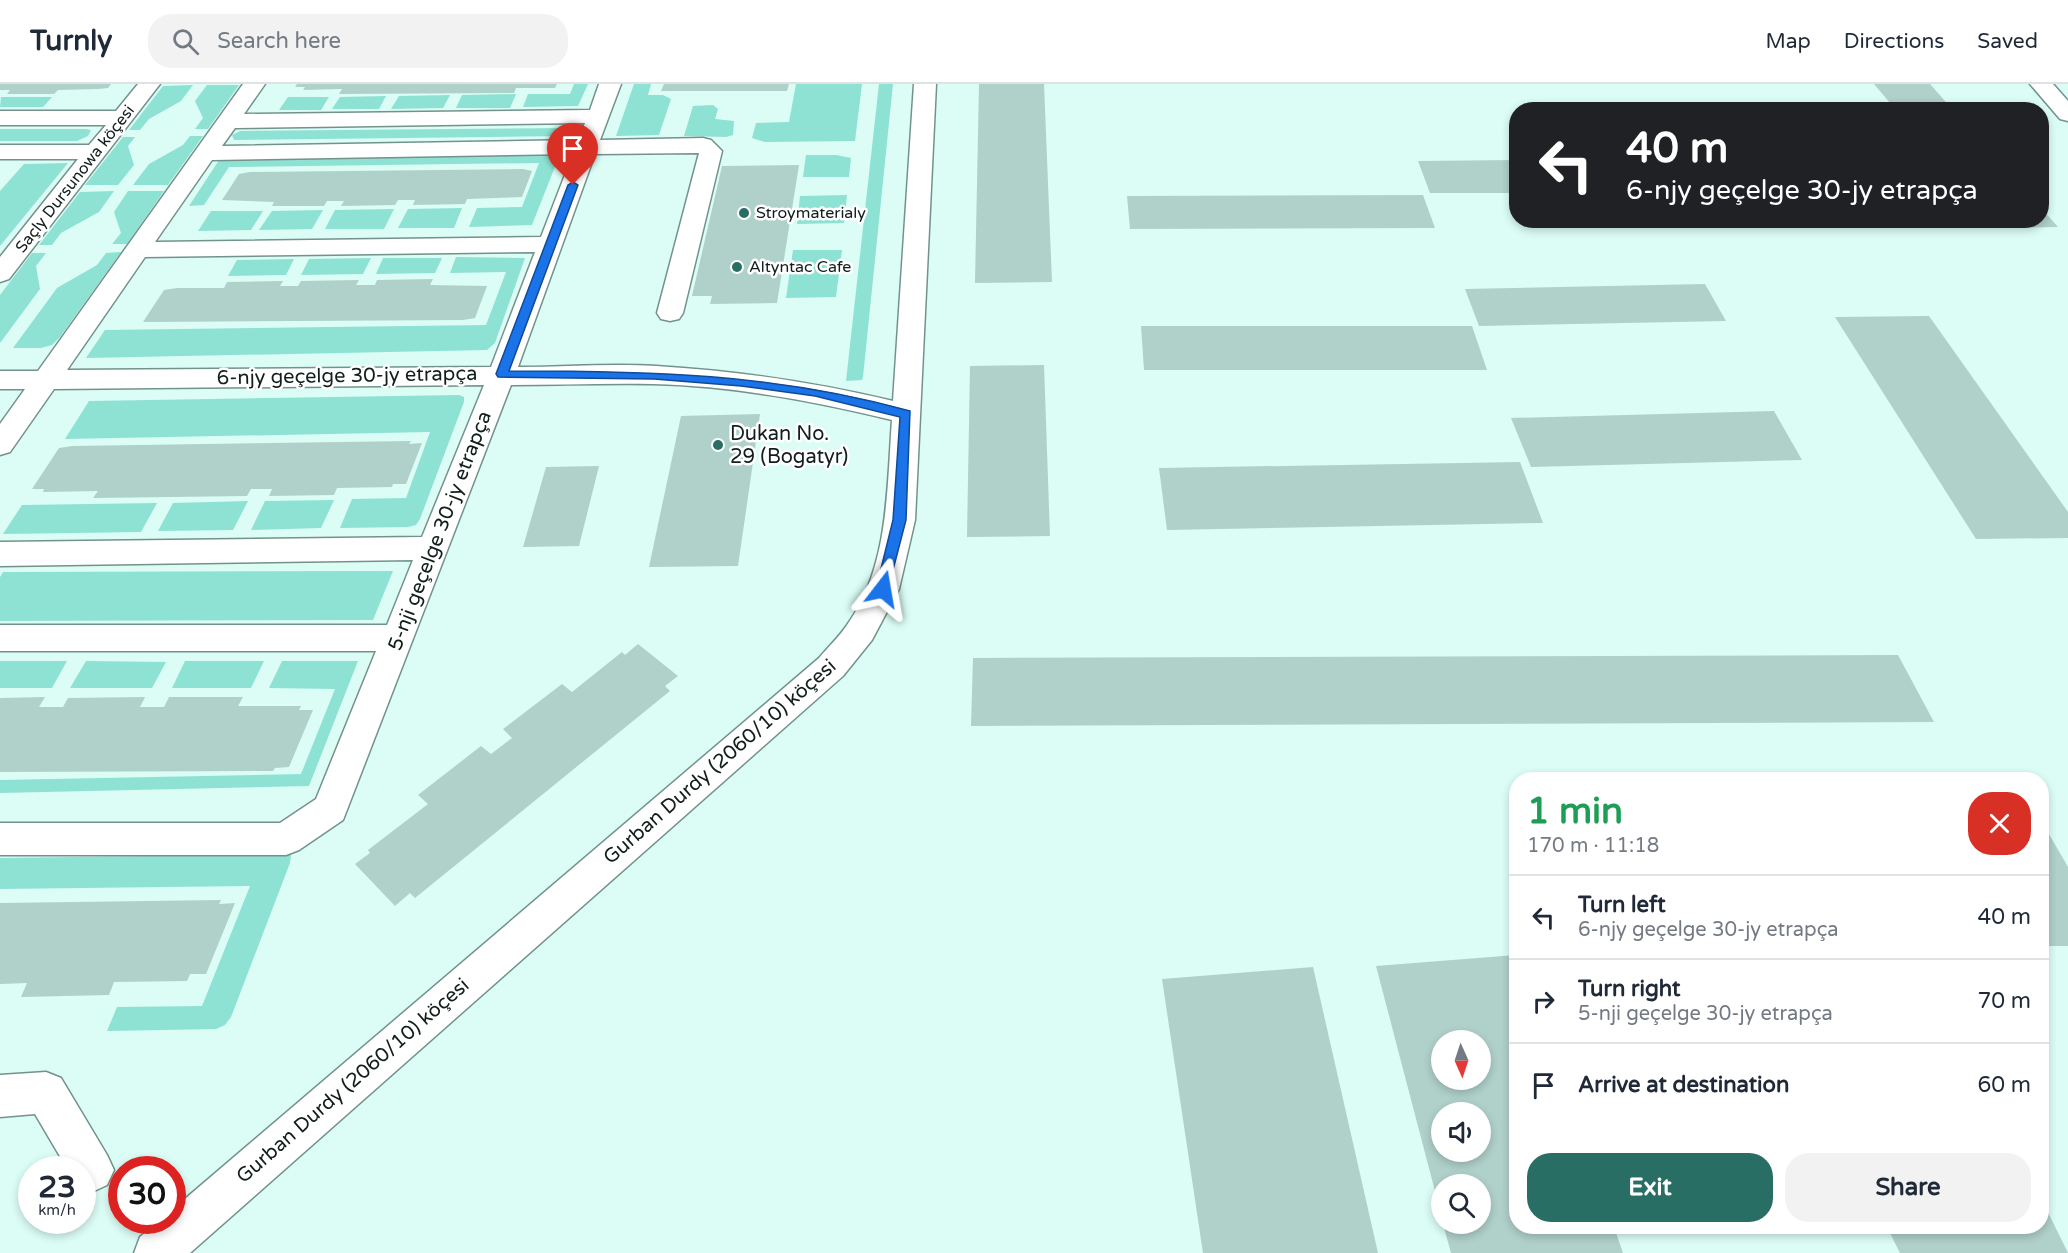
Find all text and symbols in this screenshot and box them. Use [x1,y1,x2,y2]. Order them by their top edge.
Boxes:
search box [148,14,568,68]
text: Turnly [30,24,112,58]
icon: search [169,25,202,58]
text: Search here [217,28,341,54]
text: Map [1765,29,1811,54]
text: Directions [1844,29,1944,54]
text: Saved [1977,29,2038,54]
street label: Saçly Dursunowa köçesi [11,101,139,257]
pin [547,123,598,185]
text: 40 m [1626,123,1728,174]
icon: left [1527,126,1605,204]
icon: arrive [556,132,589,165]
text: 6-njy geçelge 30-jy etrapça [1626,174,1978,207]
place label: Stroymaterialy [756,203,866,223]
marker: Stroymaterialy [737,206,751,220]
place label: Altyntac Cafe [749,257,851,277]
marker: Altyntac Cafe [730,260,744,274]
street label: 6-njy geçelge 30-jy etrapça [217,362,477,390]
street label: 5-nji geçelge 30-jy etrapça [383,408,497,654]
place label: Dukan No. 29 (Bogatyr) [730,422,848,469]
marker: Dukan No. 29 (Bogatyr) [711,438,725,452]
position arrow [851,557,915,621]
street label: Gurban Durdy (2060/10) köçesi [599,654,841,870]
text: 1 min [1527,790,1623,833]
button: close [1968,792,2031,855]
text: 170 m · 11:18 [1527,834,1659,858]
text: Turn left [1578,892,1666,918]
icon: left [1527,901,1560,934]
text: 40 m [1977,904,2031,930]
text: 6-njy geçelge 30-jy etrapça [1578,918,1839,942]
street label: Gurban Durdy (2060/10) köçesi [232,973,474,1189]
text: Turn right [1578,976,1680,1002]
icon: right [1527,985,1560,1018]
text: 70 m [1977,988,2031,1014]
text: 5-nji geçelge 30-jy etrapça [1578,1002,1833,1026]
north arrow [1431,1030,1491,1090]
map controls [1431,1030,1491,1234]
icon: arrive [1527,1069,1560,1102]
text: Arrive at destination [1578,1072,1789,1098]
text: 60 m [1977,1072,2031,1098]
button: sound [1431,1102,1491,1162]
button: Exit [1527,1153,1773,1222]
button: Share [1785,1153,2031,1222]
speed limit sign: 30 [108,1156,186,1234]
text: 23 [38,1169,76,1206]
button: search [1431,1174,1491,1234]
text: km/h [38,1201,76,1219]

